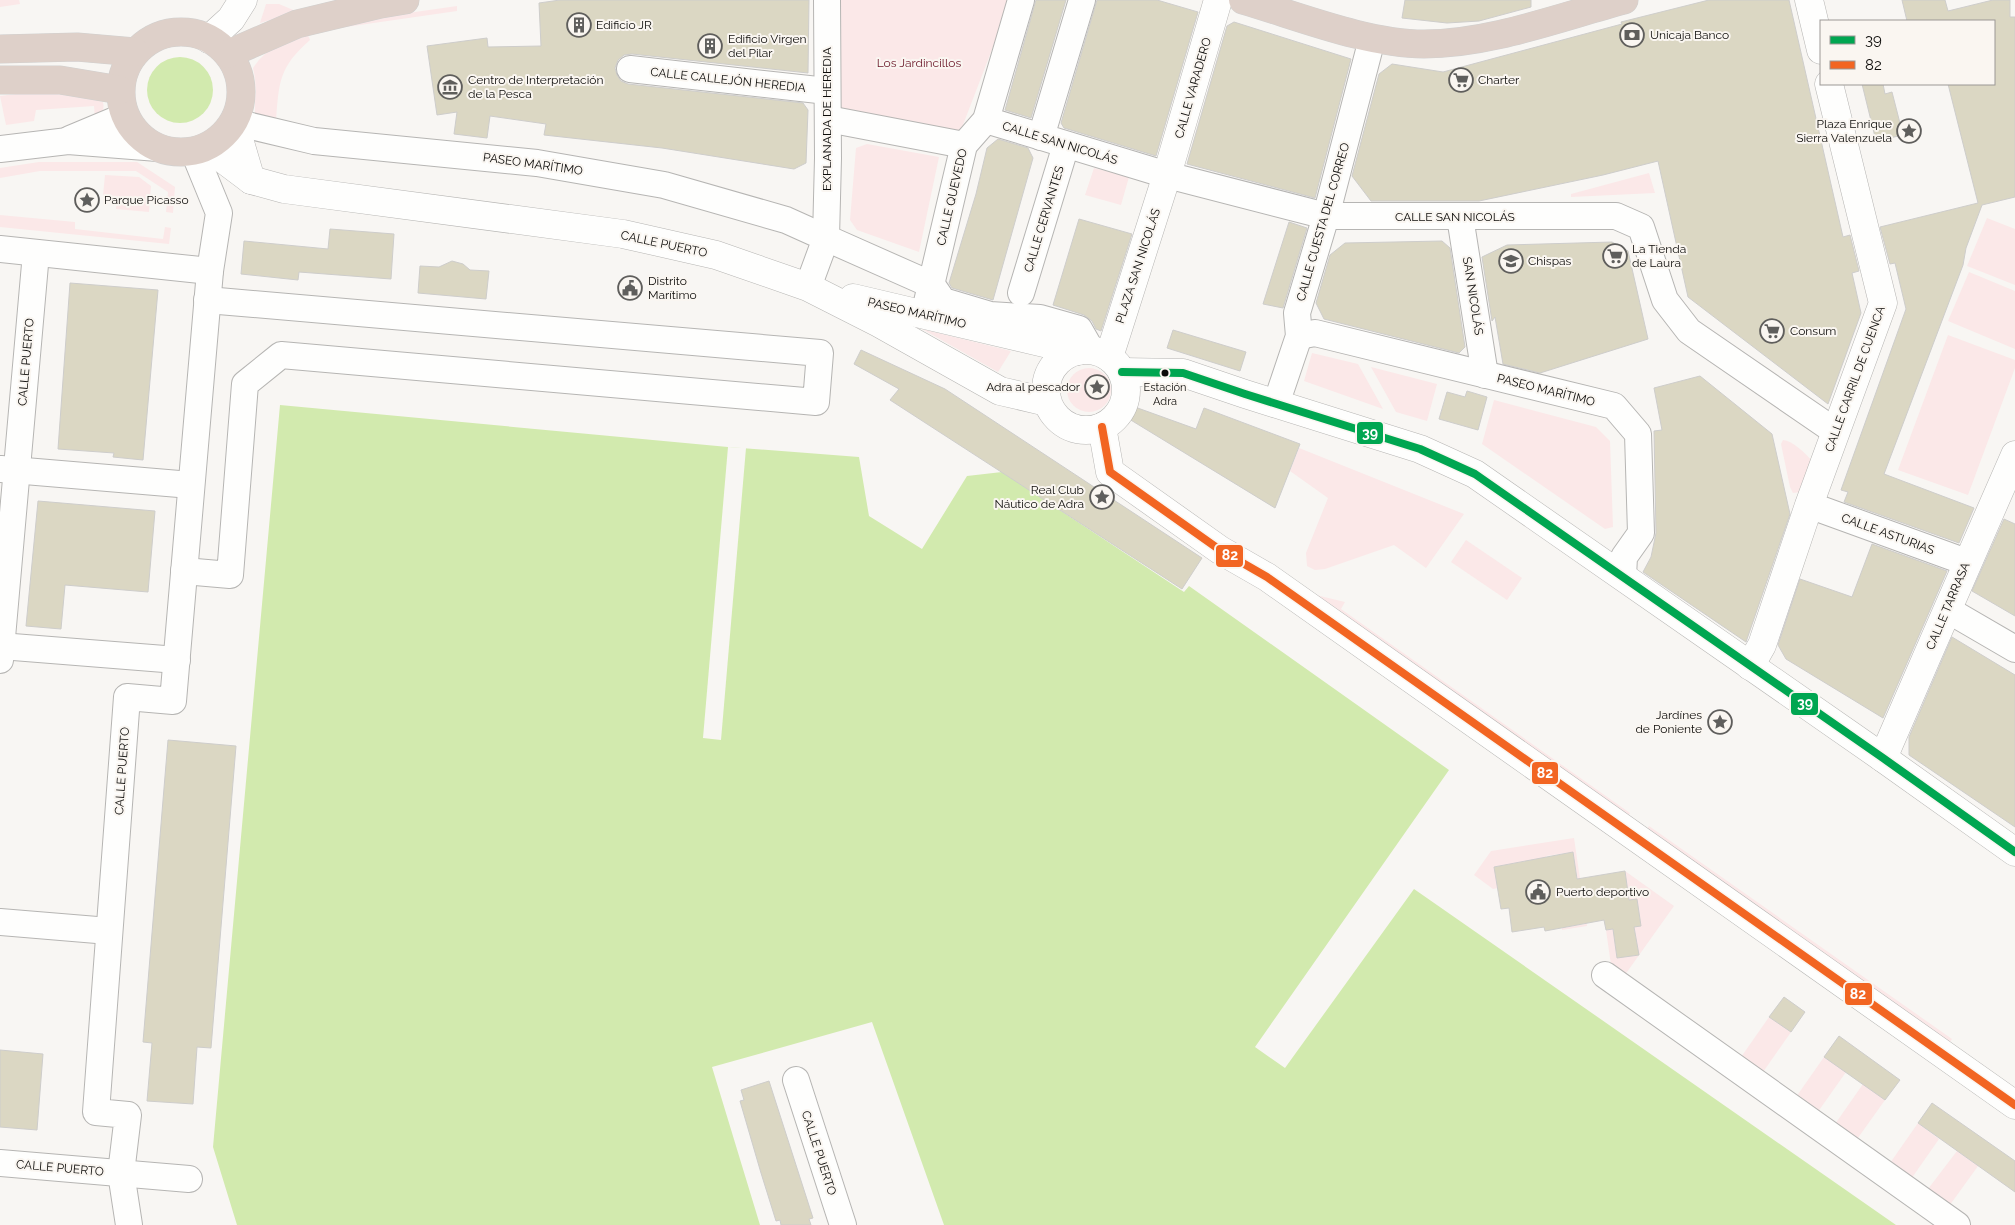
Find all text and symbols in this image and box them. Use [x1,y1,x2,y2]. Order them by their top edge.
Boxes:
building icon: Edificio JR [566,12,592,38]
place label: Edificio JR [596,18,652,32]
legend [1820,20,1995,85]
bank icon: Unicaja Banco [1619,22,1645,48]
place label: Unicaja Banco [1650,28,1729,42]
text: 39 [1865,31,1882,49]
place label: Edificio Virgen del Pilar [728,32,807,60]
building icon: Edificio Virgen del Pilar [697,33,723,59]
street label: CALLE VARADERO [1172,36,1214,140]
street label: EXPLANADA DE HEREDIA [820,47,834,191]
park label: Los Jardincillos [877,56,961,70]
text: 82 [1865,56,1882,74]
street label: CALLE CALLEJÓN HEREDIA [650,65,806,95]
supermarket icon: Charter [1448,67,1474,93]
place label: Centro de Interpretación de la Pesca [468,73,603,101]
place label: Charter [1478,73,1520,87]
museum icon: Centro de Interpretación de la Pesca [437,74,463,100]
place label: Plaza Enrique Sierra Valenzuela [1796,117,1892,145]
place icon: Plaza Enrique Sierra Valenzuela [1896,118,1922,144]
street label: CALLE SAN NICOLÁS [1001,119,1119,167]
street label: CALLE CUESTA DEL CORREO [1294,141,1352,303]
street label: CALLE QUEVEDO [934,147,970,247]
street label: PASEO MARÍTIMO [482,150,584,178]
street label: CALLE CERVANTES [1021,164,1067,274]
place icon: Parque Picasso [74,187,100,213]
place label: Parque Picasso [104,193,189,207]
street label: PLAZA SAN NICOLÁS [1113,207,1163,325]
street label: CALLE SAN NICOLÁS [1395,210,1515,224]
street label: CALLE PUERTO [619,228,709,260]
place label: La Tienda de Laura [1632,242,1686,270]
supermarket icon: La Tienda de Laura [1602,243,1628,269]
school or university icon: Chispas [1498,248,1524,274]
place label: Chispas [1528,254,1572,268]
street label: SAN NICOLÁS [1460,256,1486,336]
place label: Distrito Marítimo [648,274,697,302]
public building icon: Distrito Marítimo [617,275,643,301]
street label: PASEO MARÍTIMO [866,295,968,331]
street label: CALLE CARRIL DE CUENCA [1822,304,1888,454]
street label: CALLE PUERTO [15,317,37,407]
supermarket icon: Consum [1759,318,1785,344]
place label: Consum [1790,324,1836,338]
marker: Estación Adra [1160,368,1170,378]
street label: PASEO MARÍTIMO [1495,371,1597,409]
place icon: Adra al pescador [1084,374,1110,400]
place label: Adra al pescador [986,380,1081,394]
place label: Estación Adra [1143,381,1187,408]
line badge: 39 [1356,421,1384,445]
text: 39 [1362,425,1378,441]
place label: Real Club Náutico de Adra [994,483,1084,511]
place icon: Real Club Náutico de Adra [1089,484,1115,510]
street label: CALLE ASTURIAS [1840,511,1936,557]
line badge: 82 [1215,544,1244,568]
text: 82 [1222,547,1238,563]
street label: CALLE TARRASA [1923,560,1973,652]
line badge: 39 [1790,692,1819,716]
text: 39 [1797,695,1813,711]
place label: Jardínes de Poniente [1635,708,1702,736]
place icon: Jardínes de Poniente [1707,709,1733,735]
street label: CALLE PUERTO [112,727,132,815]
line badge: 82 [1531,761,1559,785]
text: 82 [1537,765,1553,781]
public building icon: Puerto deportivo [1525,879,1551,905]
place label: Puerto deportivo [1556,885,1649,899]
line badge: 82 [1844,982,1873,1006]
text: 82 [1850,986,1866,1002]
street label: CALLE PUERTO [799,1109,839,1197]
street label: CALLE PUERTO [15,1157,105,1179]

